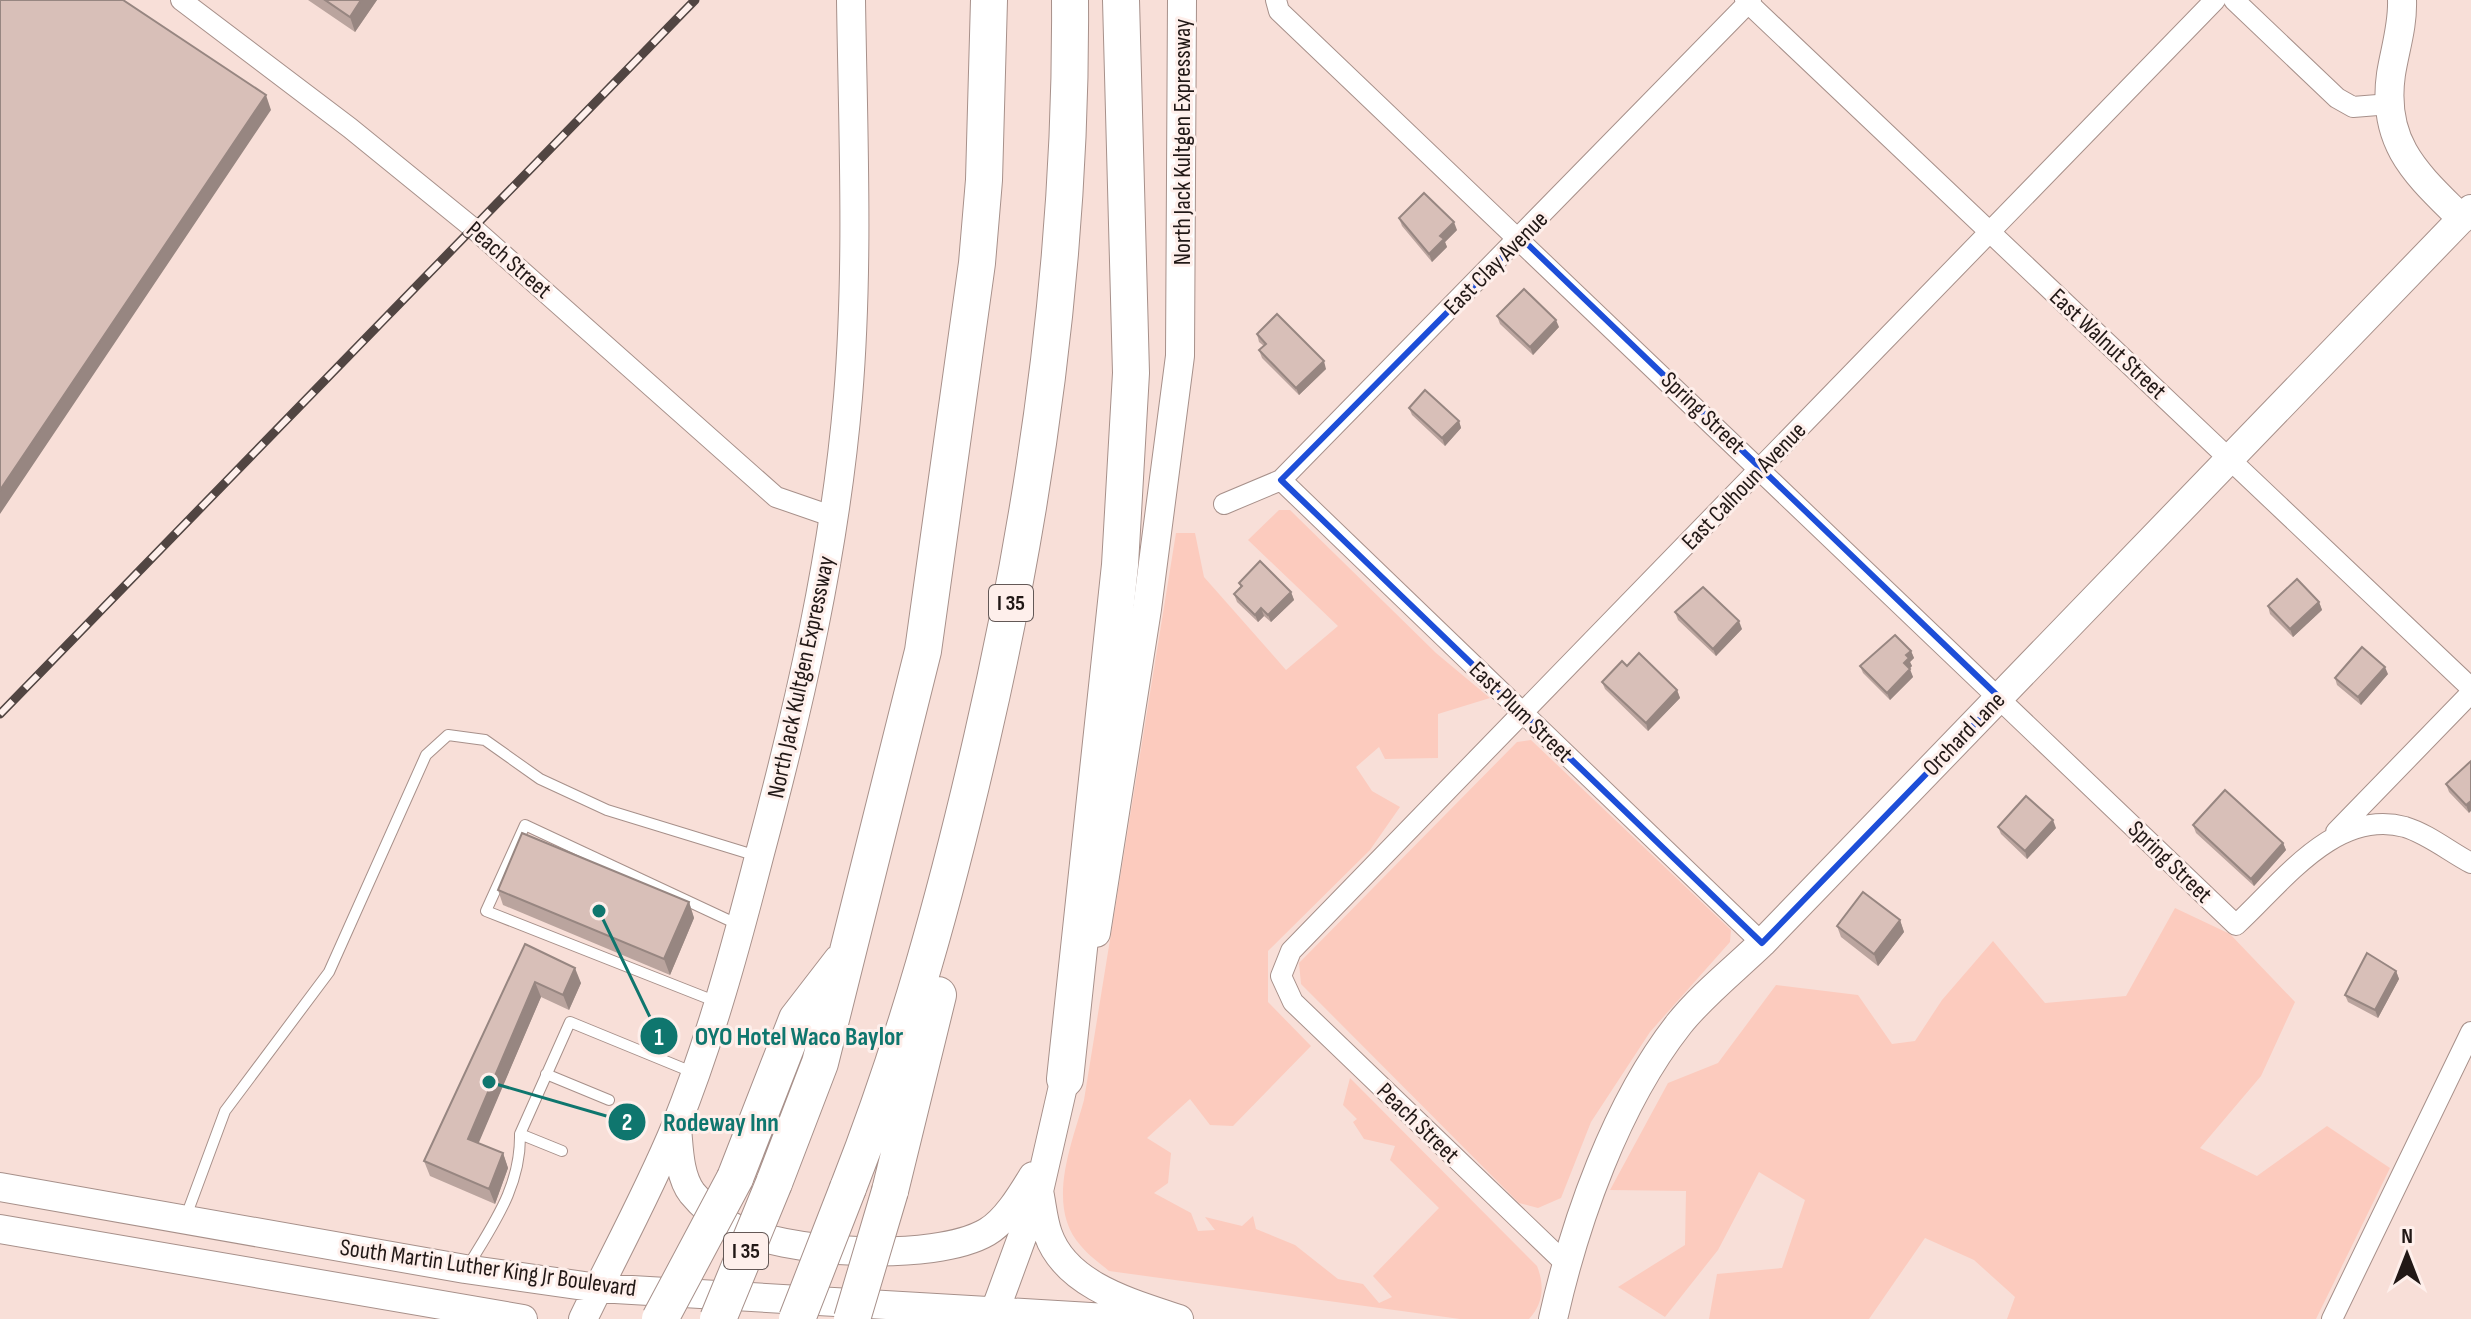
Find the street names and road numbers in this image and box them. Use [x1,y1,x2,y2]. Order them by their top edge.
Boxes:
street label: North Jack Kultgen Expressway [1168,19,1197,265]
street label: East Clay Avenue [1438,205,1554,321]
street label: Peach Street [460,215,558,305]
street label: East Walnut Street [2044,282,2172,406]
street label: Spring Street [1655,366,1751,460]
street label: East Calhoun Avenue [1676,416,1812,556]
street label: North Jack Kultgen Expressway [761,553,841,801]
road number: I 35 [989,585,1033,621]
street label: East Plum Street [1463,655,1579,769]
street label: Orchard Lane [1917,686,2011,782]
street label: Spring Street [2122,815,2218,909]
street label: Peach Street [1371,1077,1465,1169]
street label: South Martin Luther King Jr Boulevard [338,1233,638,1303]
road number: I 35 [724,1233,768,1269]

